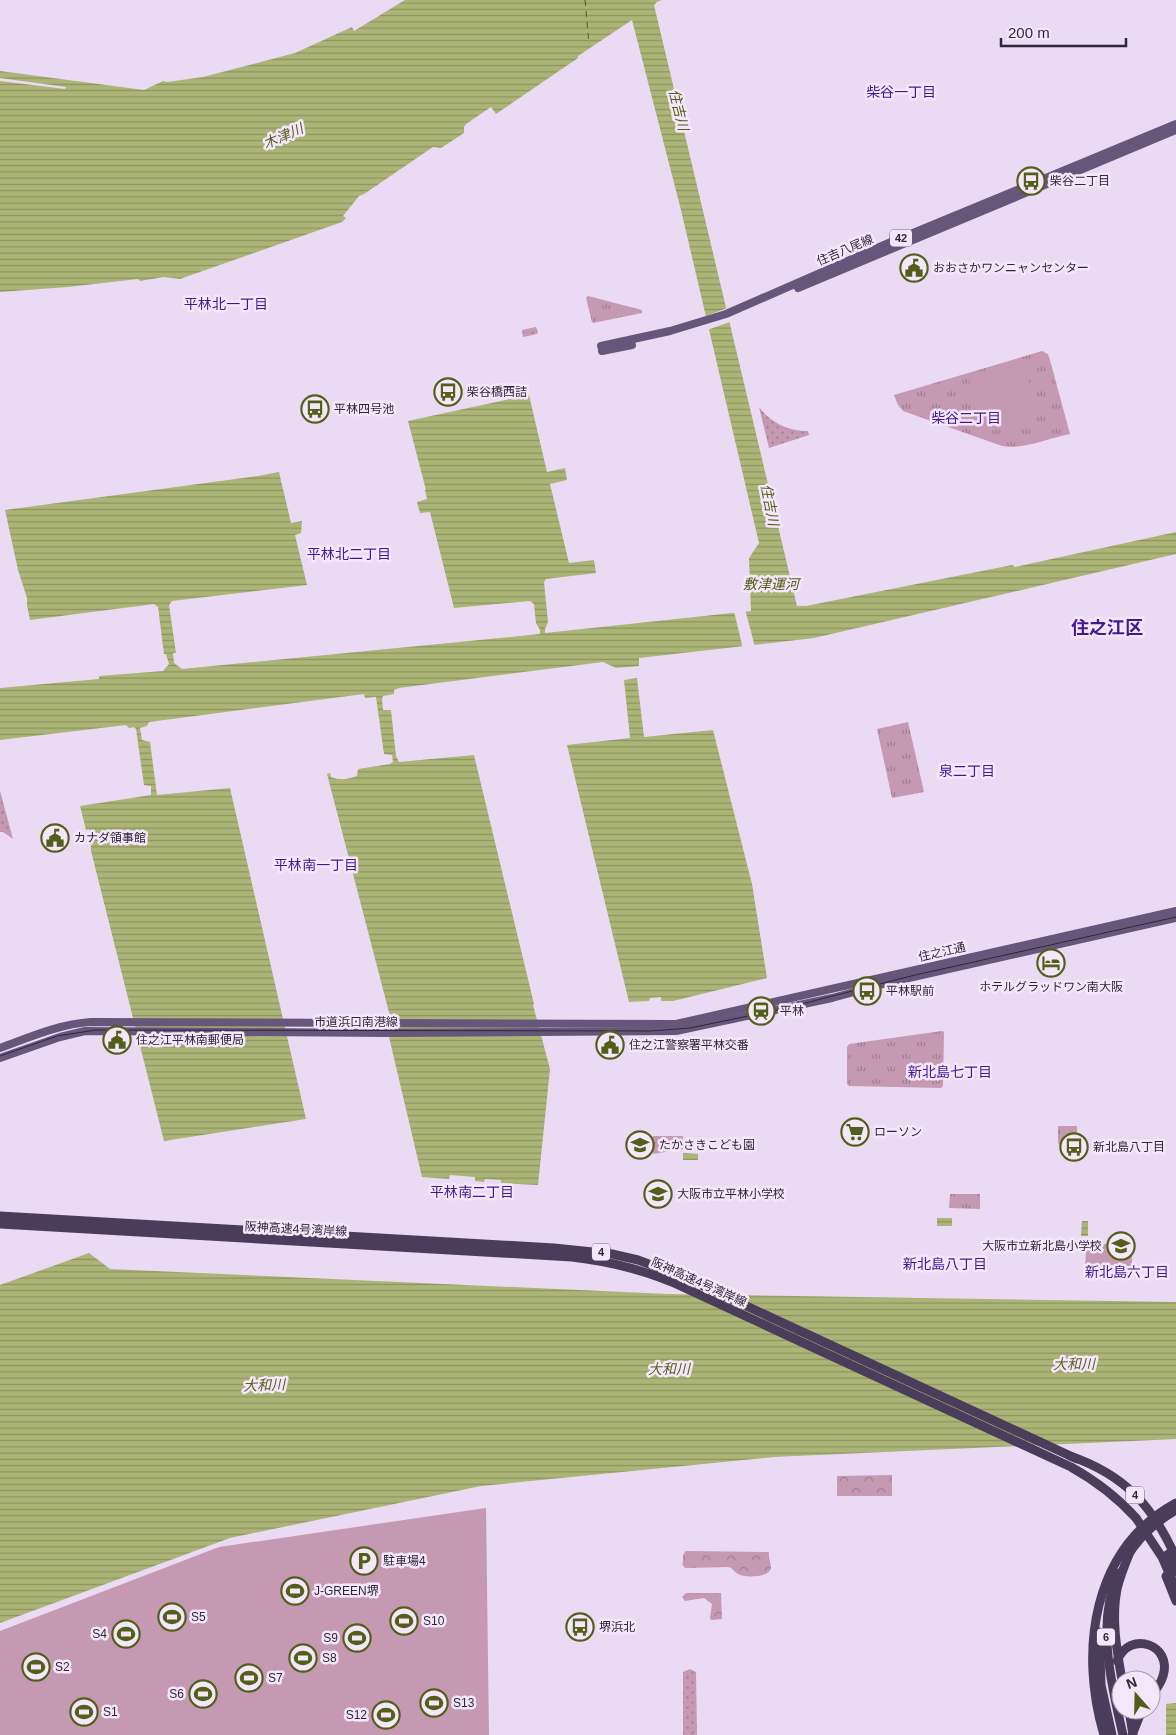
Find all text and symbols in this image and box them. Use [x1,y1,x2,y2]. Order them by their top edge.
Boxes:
scale bar [1001,15,1126,47]
text: 200 m [1008,24,1050,41]
district label: 柴谷一丁目 [866,84,936,100]
water label: 住吉川 [666,88,692,134]
water label: 木津川 [261,119,307,152]
bus stop icon: 柴谷二丁目 [1016,166,1046,196]
place label: 柴谷二丁目 [1050,174,1110,188]
road number: 42 [890,230,912,247]
street label: 住吉八尾線 [815,232,875,268]
public building icon: おおさかワンニャンセンター [899,253,929,283]
place label: おおさかワンニャンセンター [933,261,1089,275]
district label: 平林北一丁目 [184,296,268,312]
bus stop icon: 柴谷橋西詰 [433,377,463,407]
place label: 柴谷橋西詰 [467,385,527,399]
bus stop icon: 平林四号池 [300,394,330,424]
place label: 平林四号池 [334,402,394,416]
district label: 柴谷二丁目 [931,410,1001,426]
water label: 住吉川 [758,483,782,529]
district label: 平林北二丁目 [307,546,391,562]
water label: 敷津運河 [743,576,802,592]
district label: 住之江区 [1071,618,1143,638]
district label: 泉二丁目 [939,763,995,779]
public building icon: カナダ領事館 [40,823,70,853]
place label: カナダ領事館 [74,831,146,845]
district label: 平林南一丁目 [274,857,358,873]
street label: 住之江通 [917,940,967,964]
hotel icon: ホテルグラッドワン南大阪 [1036,948,1066,978]
bus stop icon: 平林駅前 [852,976,882,1006]
place label: ホテルグラッドワン南大阪 [979,980,1123,994]
place label: 平林駅前 [886,984,934,998]
station icon: 平林 [746,996,776,1026]
place label: 平林 [780,1004,804,1018]
street label: 市道浜口南港線 [314,1015,398,1029]
public building icon: 住之江平林南郵便局 [102,1025,132,1055]
public building icon: 住之江警察署平林交番 [595,1030,625,1060]
place label: 住之江平林南郵便局 [136,1033,244,1047]
place label: 住之江警察署平林交番 [629,1038,749,1052]
district label: 新北島七丁目 [908,1064,992,1080]
supermarket icon: ローソン [840,1117,870,1147]
place label: ローソン [874,1125,922,1139]
school or university icon: たかさきこども園 [625,1130,655,1160]
bus stop icon: 新北島八丁目 [1059,1132,1089,1162]
place label: たかさきこども園 [659,1138,755,1152]
place label: 新北島八丁目 [1093,1140,1165,1154]
school or university icon: 大阪市立平林小学校 [643,1179,673,1209]
district label: 平林南二丁目 [430,1184,514,1200]
place label: 大阪市立平林小学校 [677,1187,785,1201]
street label: 阪神高速4号湾岸線 [244,1219,348,1239]
school or university icon: 大阪市立新北島小学校 [1106,1231,1136,1261]
place label: 大阪市立新北島小学校 [982,1239,1102,1253]
road number: 4 [592,1244,610,1260]
street label: 阪神高速4号湾岸線 [649,1255,749,1309]
district label: 新北島八丁目 [903,1256,987,1272]
district label: 新北島六丁目 [1085,1264,1169,1280]
water label: 大和川 [1053,1356,1097,1372]
water label: 大和川 [648,1361,692,1377]
water label: 大和川 [243,1376,287,1394]
road number: 4 [1126,1486,1144,1504]
parking icon: 駐車場4 [349,1546,379,1576]
place label: 駐車場4 [383,1554,426,1568]
sports icon: J-GREEN堺 [280,1576,310,1606]
place label: J-GREEN堺 [314,1584,379,1598]
sports icon: S5 [157,1602,187,1632]
sports icon: S10 [389,1606,419,1636]
place label: S5 [191,1610,206,1624]
bus stop icon: 堺浜北 [565,1612,595,1642]
place label: S10 [423,1614,445,1628]
sports icon: S4 [111,1619,141,1649]
place label: 堺浜北 [599,1620,635,1634]
sports icon: S9 [342,1623,372,1653]
place label: S4 [92,1627,107,1641]
road number: 6 [1097,1628,1115,1645]
place label: S9 [323,1631,338,1645]
sports icon: S8 [288,1643,318,1673]
place label: S8 [322,1651,337,1665]
sports icon: S2 [21,1652,51,1682]
place label: S2 [55,1660,70,1674]
sports icon: S7 [234,1663,264,1693]
north arrow [1111,1670,1161,1720]
place label: S7 [268,1671,283,1685]
text: N [1124,1674,1139,1692]
sports icon: S6 [188,1679,218,1709]
place label: S6 [169,1687,184,1701]
sports icon: S13 [419,1688,449,1718]
place label: S13 [453,1696,475,1710]
sports icon: S1 [69,1697,99,1727]
sports icon: S12 [371,1700,401,1730]
place label: S1 [103,1705,118,1719]
place label: S12 [346,1708,367,1722]

